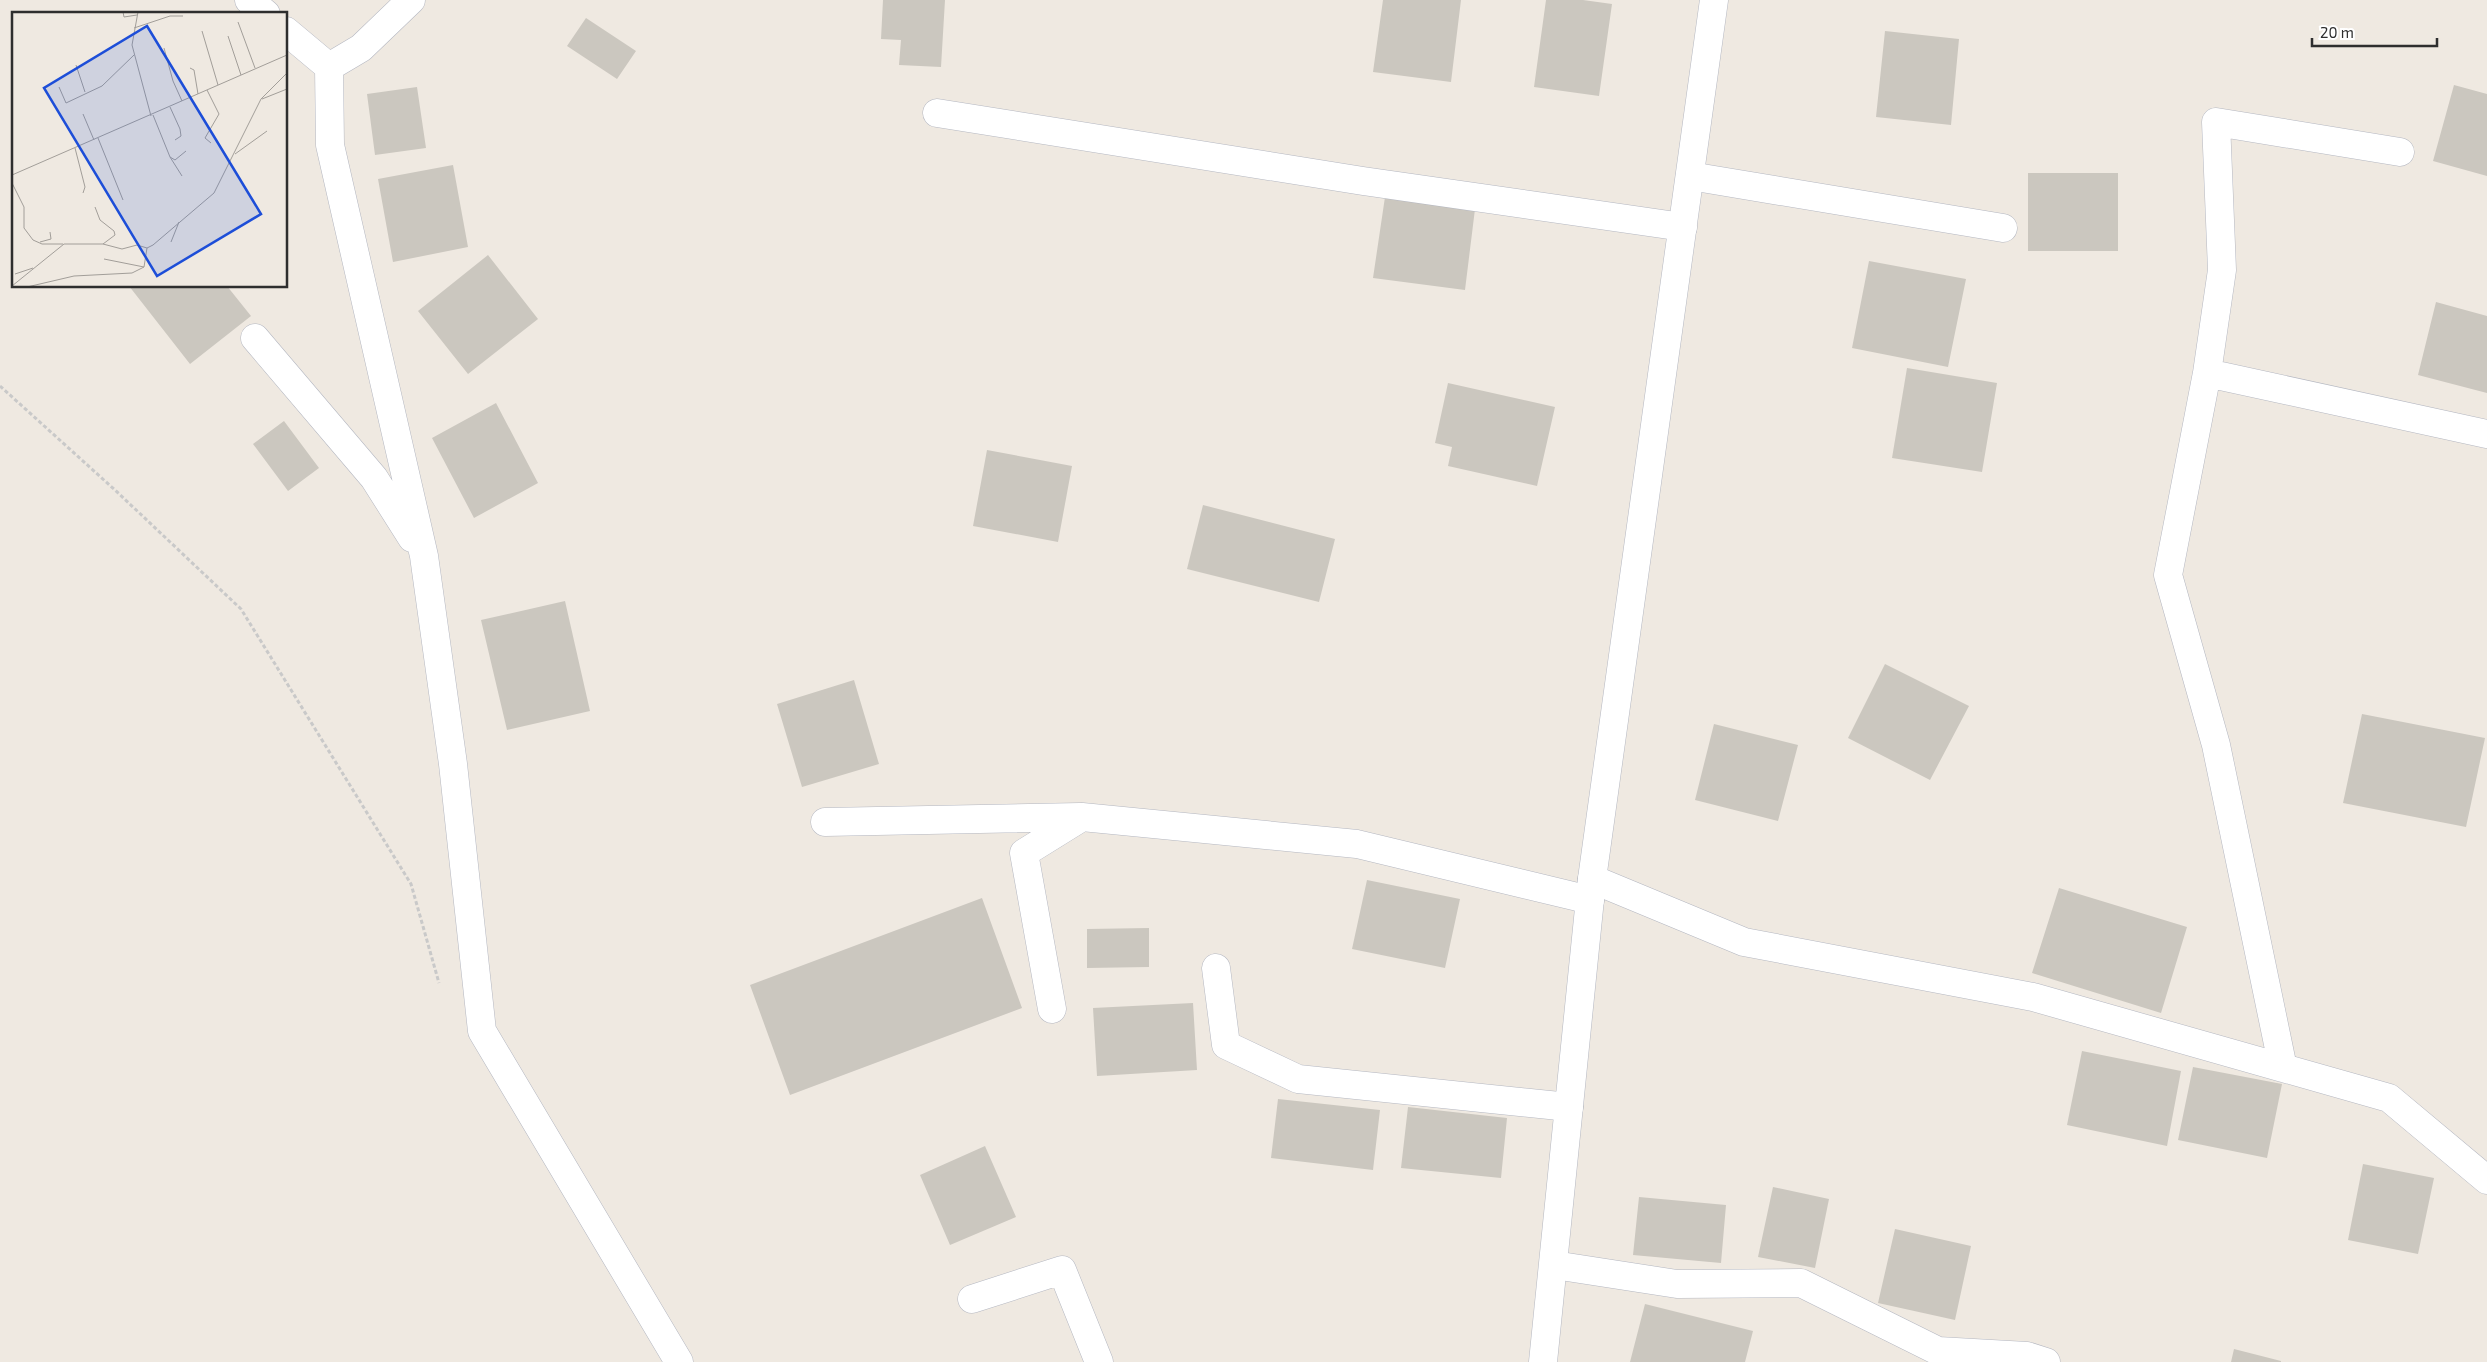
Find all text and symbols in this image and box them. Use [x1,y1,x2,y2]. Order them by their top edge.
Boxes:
inset map [12,12,288,288]
scale bar [2312,15,2437,47]
text: 20 m [2320,23,2354,41]

